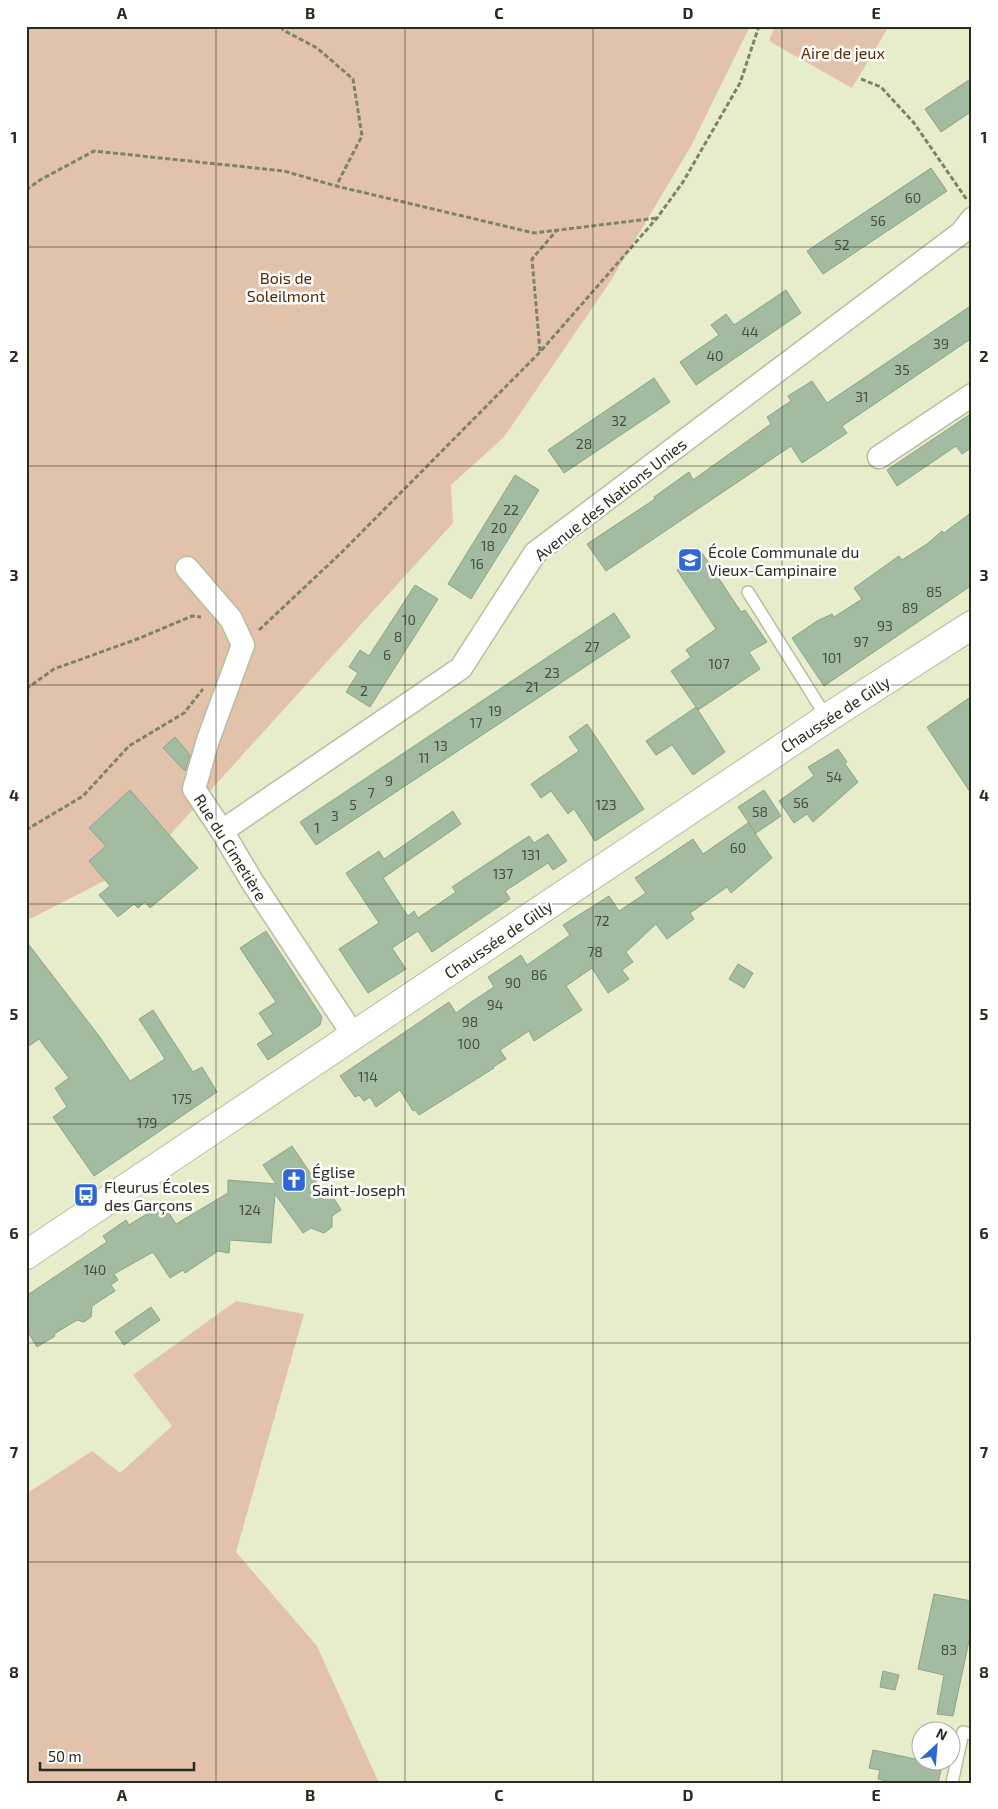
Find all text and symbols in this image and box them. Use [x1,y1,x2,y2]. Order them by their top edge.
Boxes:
text: A [117,3,128,22]
text: B [305,3,315,22]
text: C [494,3,504,22]
text: D [683,3,694,22]
text: E [871,3,881,22]
park label: Aire de jeux [801,43,885,63]
text: 1 [11,127,17,146]
text: 1 [981,127,987,146]
house number: 60 [905,189,921,206]
house number: 56 [870,212,886,229]
house number: 52 [834,236,850,253]
park label: Bois de Soleilmont [247,268,325,305]
house number: 44 [741,323,759,340]
house number: 39 [933,335,949,352]
text: 2 [9,346,19,365]
text: 2 [979,346,989,365]
house number: 40 [706,347,724,364]
house number: 35 [894,361,910,378]
house number: 31 [855,388,869,405]
house number: 32 [611,412,627,429]
street label: Avenue des Nations Unies [530,434,690,564]
house number: 28 [576,435,592,452]
house number: 22 [503,501,519,518]
house number: 20 [491,519,507,536]
house number: 18 [481,537,495,554]
place label: École Communale du Vieux-Campinaire [708,542,859,579]
school or university icon: École Communale du Vieux-Campinaire [677,547,703,573]
house number: 16 [470,555,484,572]
text: 3 [9,565,19,584]
text: 3 [979,565,989,584]
house number: 85 [926,583,942,600]
house number: 89 [902,599,918,616]
house number: 10 [402,611,416,628]
house number: 93 [877,617,893,634]
house number: 8 [394,628,402,645]
house number: 97 [853,633,869,650]
house number: 27 [584,638,600,655]
house number: 6 [383,646,391,663]
house number: 101 [822,649,842,666]
house number: 107 [708,655,730,672]
house number: 23 [544,664,560,681]
street label: Chaussée de Gilly [777,671,894,756]
house number: 21 [525,678,539,695]
house number: 2 [360,682,368,699]
house number: 19 [488,702,502,719]
house number: 17 [470,714,482,731]
house number: 13 [434,737,448,754]
house number: 11 [418,749,430,766]
house number: 54 [826,768,842,785]
house number: 9 [385,772,393,789]
house number: 7 [367,784,375,801]
text: 4 [9,785,19,804]
text: 4 [979,785,989,804]
street label: Rue du Cimetière [191,790,271,904]
house number: 56 [793,794,809,811]
house number: 5 [349,796,357,813]
house number: 123 [595,796,617,813]
house number: 58 [752,803,768,820]
house number: 3 [331,807,339,824]
house number: 1 [314,819,320,836]
house number: 60 [730,839,746,856]
house number: 131 [522,846,540,863]
house number: 137 [493,865,513,882]
street label: Chaussée de Gilly [440,896,556,982]
house number: 72 [594,912,610,929]
house number: 78 [587,943,603,960]
house number: 86 [531,966,547,983]
house number: 90 [505,974,521,991]
house number: 94 [487,996,503,1013]
text: 5 [10,1004,19,1023]
text: 5 [980,1004,989,1023]
house number: 98 [462,1013,478,1030]
house number: 100 [458,1035,480,1052]
house number: 114 [358,1068,378,1085]
house number: 175 [172,1090,192,1107]
house number: 179 [137,1114,157,1131]
place label: Église Saint-Joseph [312,1162,405,1199]
church icon: Église Saint-Joseph [281,1167,307,1193]
place label: Fleurus Écoles des Garçons [104,1177,210,1215]
bus stop icon: Fleurus Écoles des Garçons [73,1182,99,1208]
house number: 124 [239,1201,261,1218]
text: 6 [9,1223,19,1242]
text: 6 [979,1223,989,1242]
house number: 140 [84,1261,106,1278]
text: 7 [10,1442,19,1461]
text: 7 [980,1442,989,1461]
house number: 83 [941,1641,957,1658]
text: 8 [9,1662,19,1681]
text: 8 [979,1662,989,1681]
north arrow [910,1722,960,1772]
text: N [934,1724,950,1744]
scale bar [40,1739,194,1771]
text: 50 m [48,1747,82,1765]
text: A [117,1785,128,1804]
text: B [305,1785,315,1804]
text: C [494,1785,504,1804]
text: D [683,1785,694,1804]
text: E [871,1785,881,1804]

